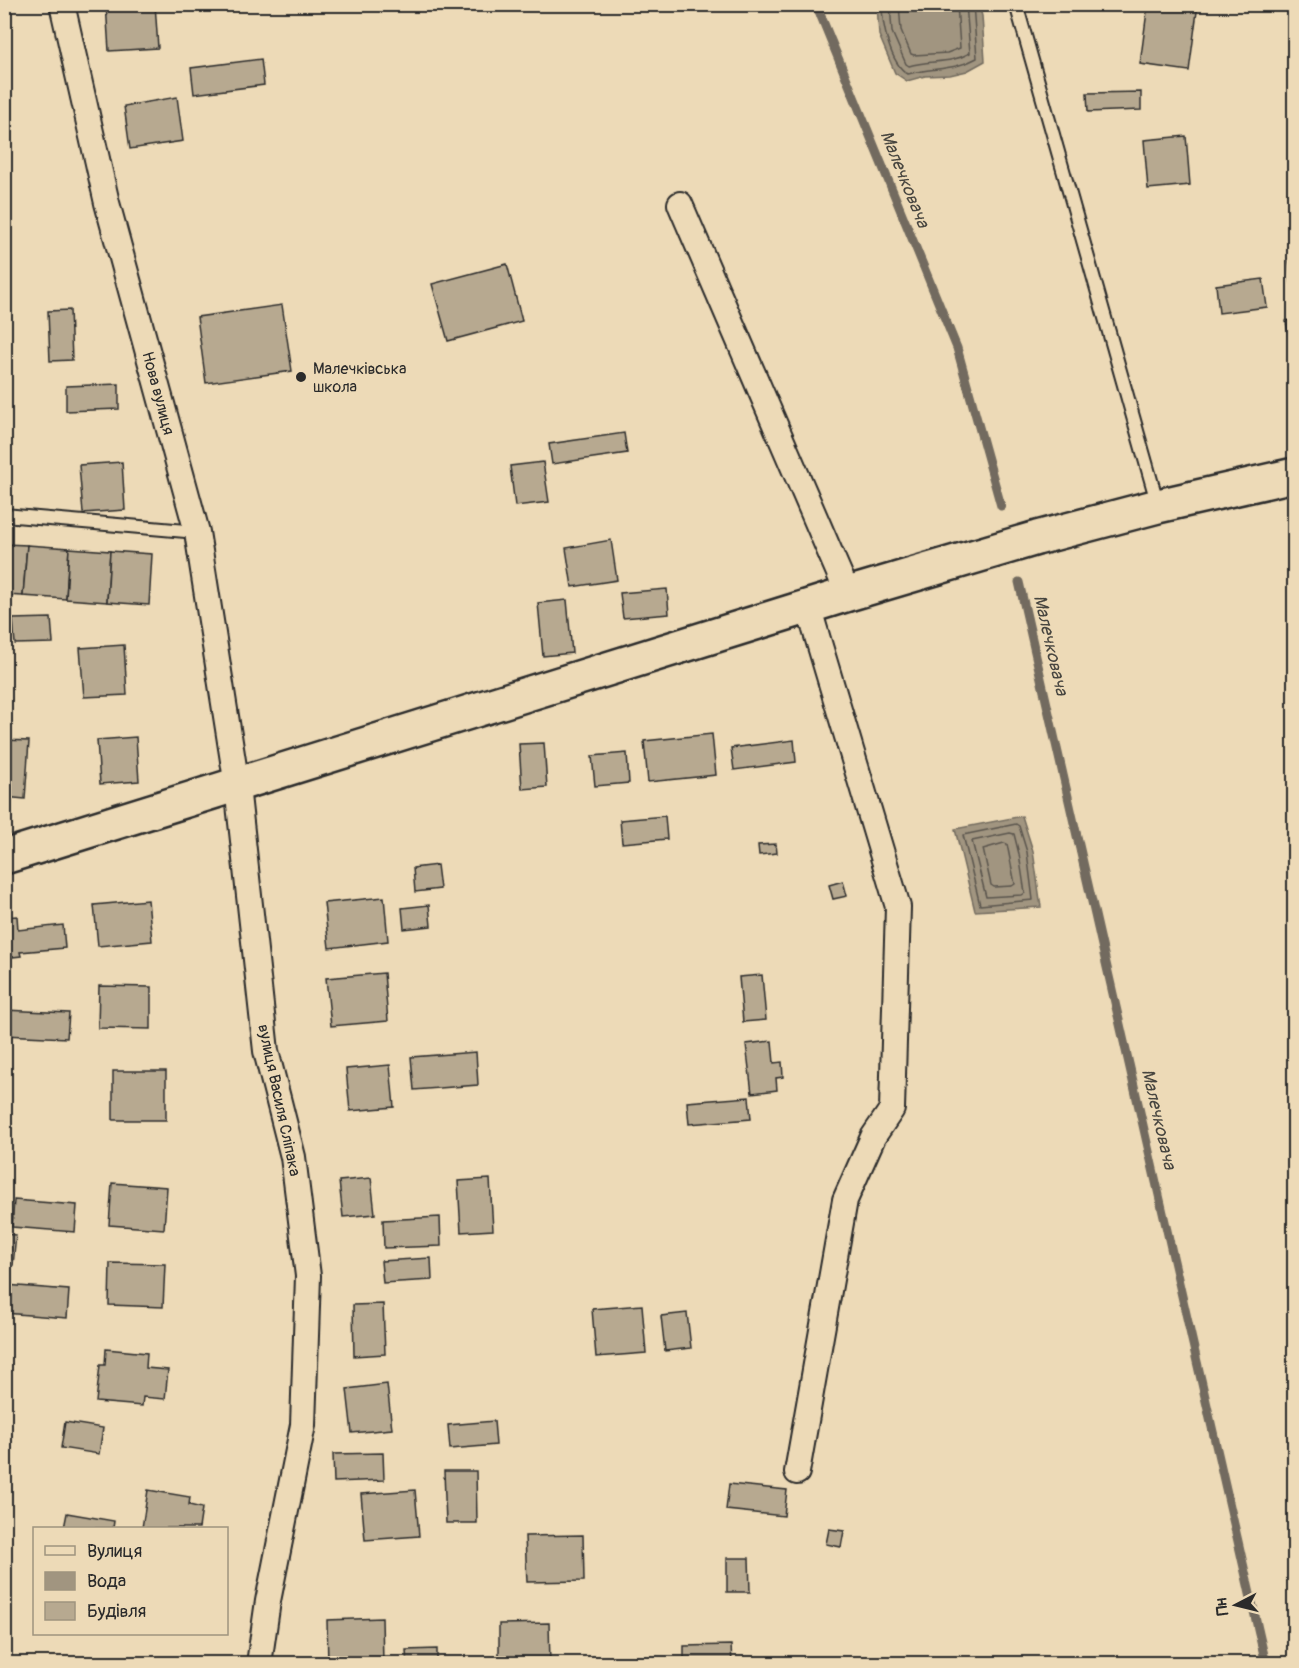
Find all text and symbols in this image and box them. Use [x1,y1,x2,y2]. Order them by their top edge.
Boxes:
water label: Малечковача [875,127,935,232]
street label: Нова вулиця [137,349,179,437]
place label: Малечківська школа [313,359,407,397]
marker: Малечківська школа [294,370,308,384]
water label: Малечковача [1028,593,1074,699]
street label: вулиця Василя Сліпака [253,1022,305,1178]
water label: Малечковача [1136,1067,1182,1173]
legend [33,1527,228,1635]
text: Вулиця [87,1540,142,1563]
text: Вода [87,1570,126,1593]
north arrow [1206,1575,1266,1635]
text: Пн [1211,1597,1233,1617]
text: Будівля [87,1600,146,1623]

